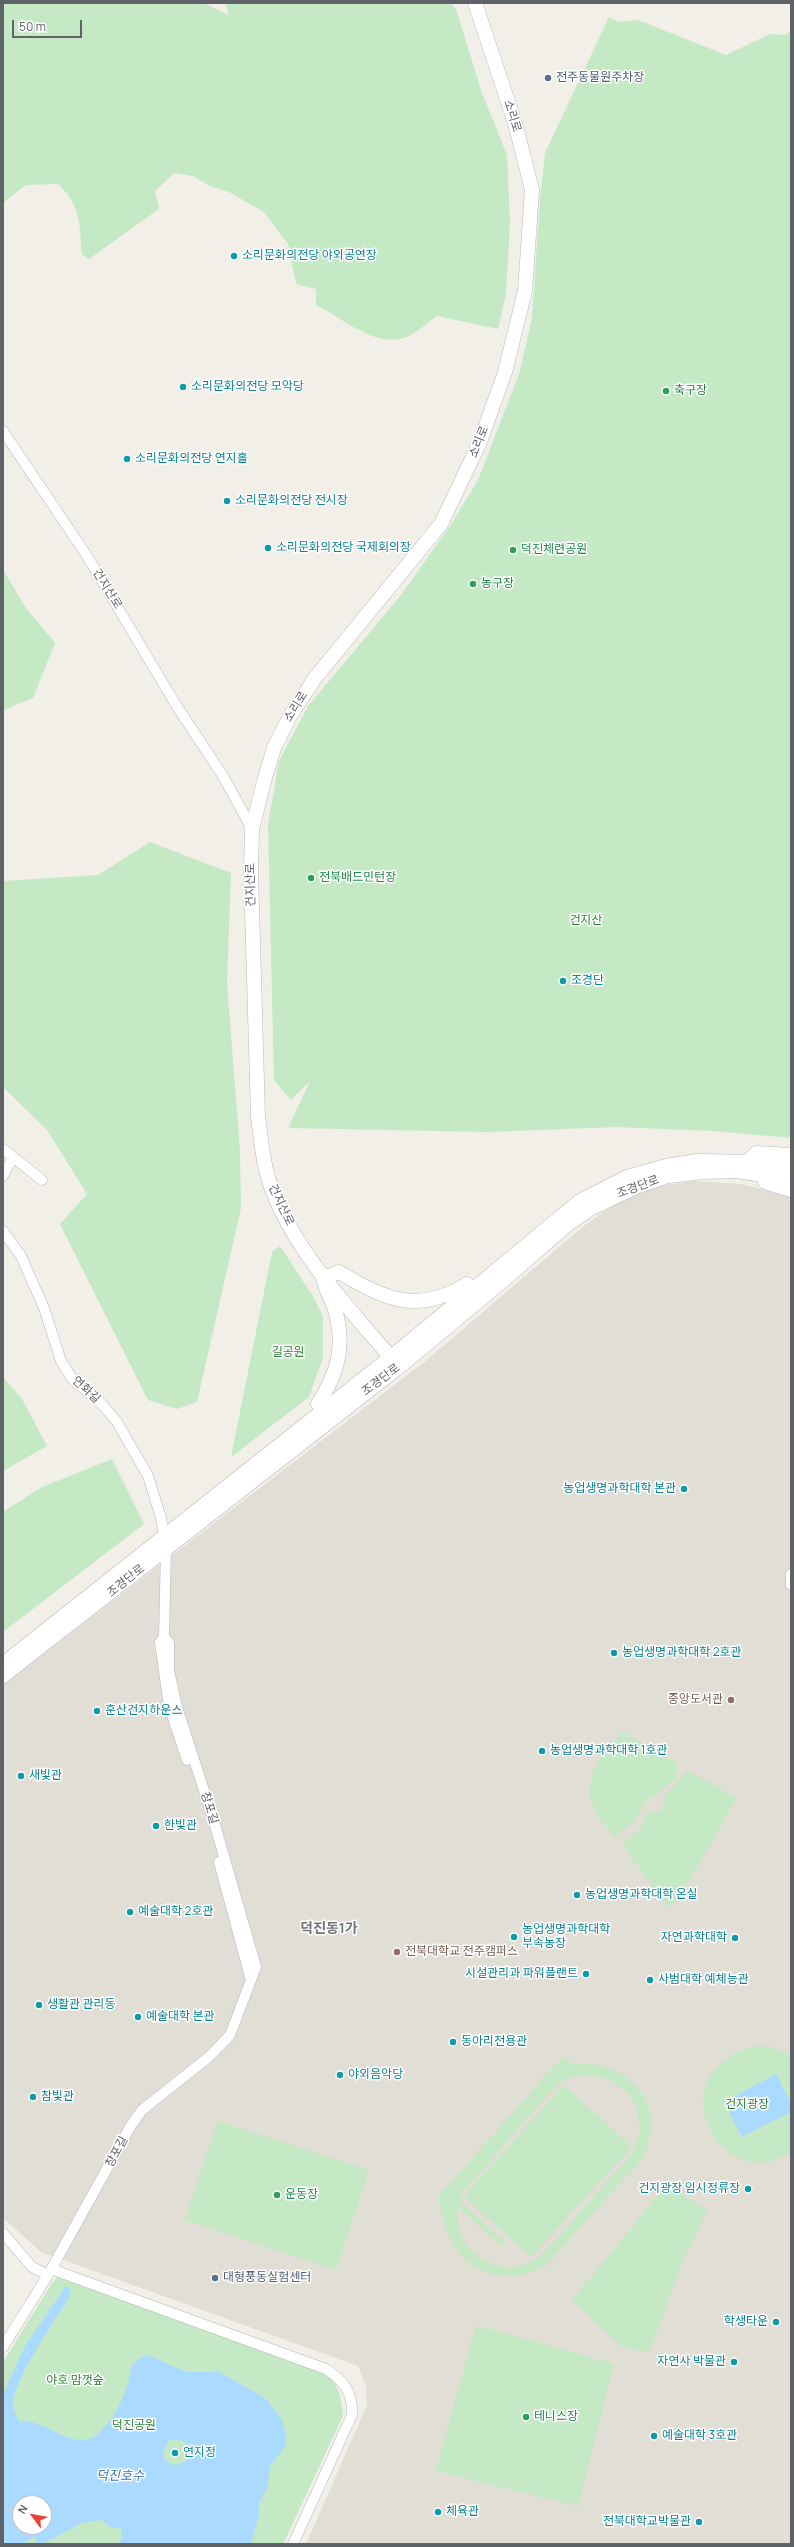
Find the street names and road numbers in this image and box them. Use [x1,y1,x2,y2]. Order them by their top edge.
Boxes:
street label: 소리로 [500,98,524,134]
street label: 소리로 [466,424,492,460]
street label: 건지산로 [89,566,125,612]
street label: 소리로 [281,689,311,725]
street label: 건지산로 [243,863,259,907]
street label: 조경단로 [615,1173,661,1201]
street label: 건지산로 [265,1182,297,1228]
street label: 조경단로 [359,1361,403,1399]
street label: 연화길 [69,1374,103,1406]
street label: 조경단로 [104,1562,148,1600]
street label: 창포길 [197,1790,221,1826]
street label: 창포길 [103,2134,131,2170]

